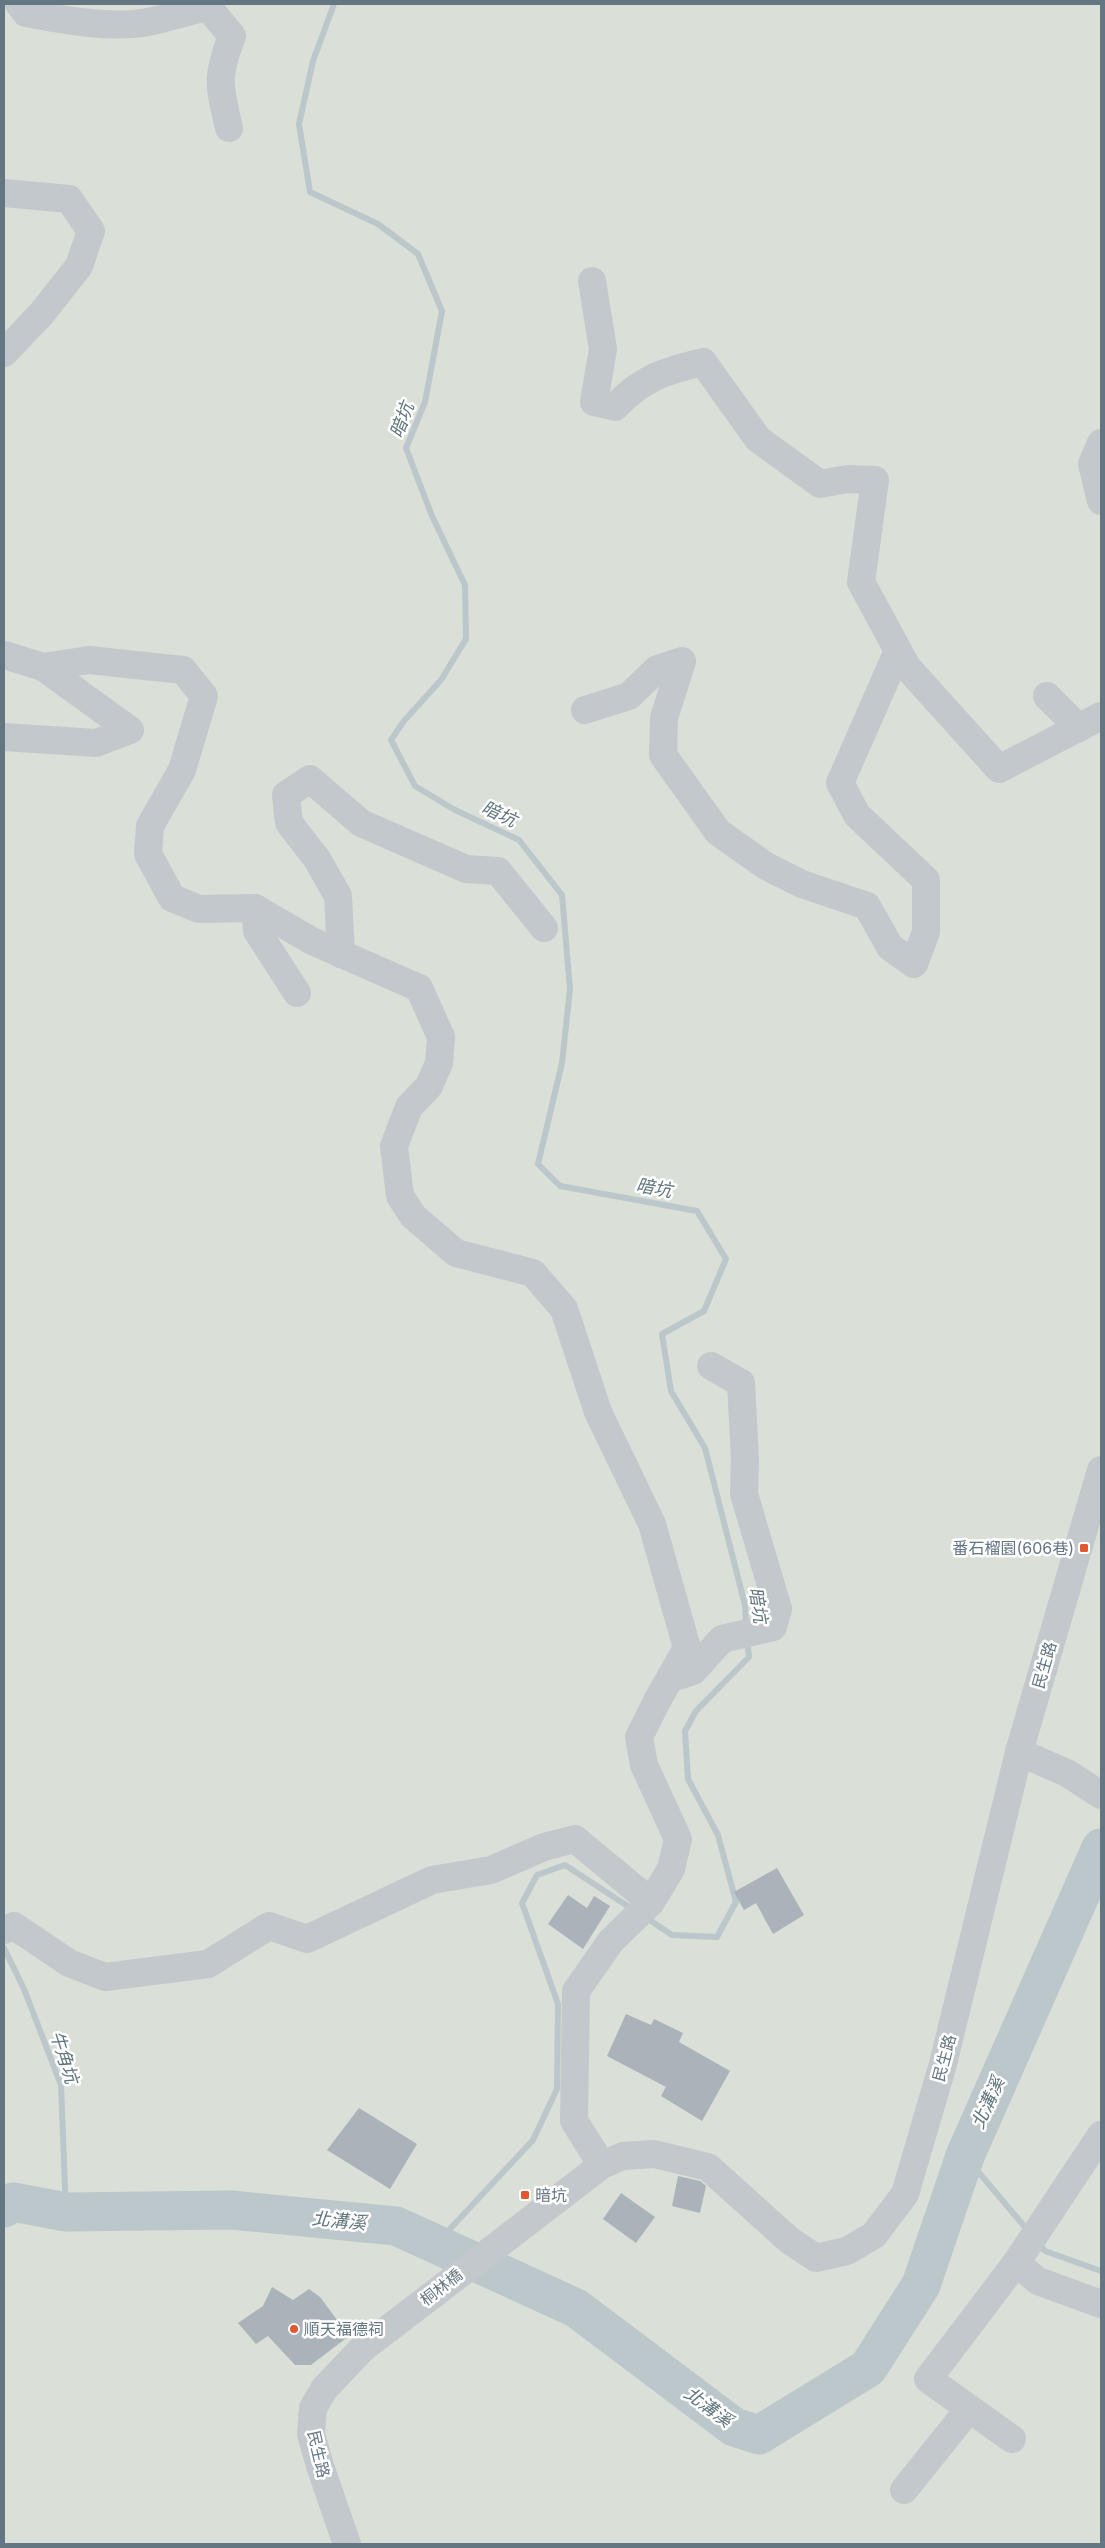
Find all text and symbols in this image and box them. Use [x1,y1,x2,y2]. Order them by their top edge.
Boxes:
water label: 暗坑 [385,396,419,440]
water label: 暗坑 [478,796,523,832]
water label: 暗坑 [635,1174,677,1201]
place label: 番石榴園(606巷) [952,1538,1074,1558]
marker: 番石榴園(606巷) [1078,1542,1090,1554]
water label: 暗坑 [745,1586,772,1627]
street label: 民生路 [1028,1639,1060,1691]
water label: 牛角坑 [46,2028,84,2089]
street label: 民生路 [928,2032,960,2084]
water label: 北溝溪 [967,2071,1009,2132]
place label: 暗坑 [535,2185,567,2205]
marker: 暗坑 [519,2189,531,2201]
water label: 北溝溪 [311,2208,370,2234]
street label: 桐林橋 [416,2264,466,2310]
place label: 順天福德祠 [304,2319,384,2339]
marker: 順天福德祠 [288,2323,300,2335]
water label: 北溝溪 [680,2382,739,2433]
street label: 民生路 [304,2428,334,2480]

